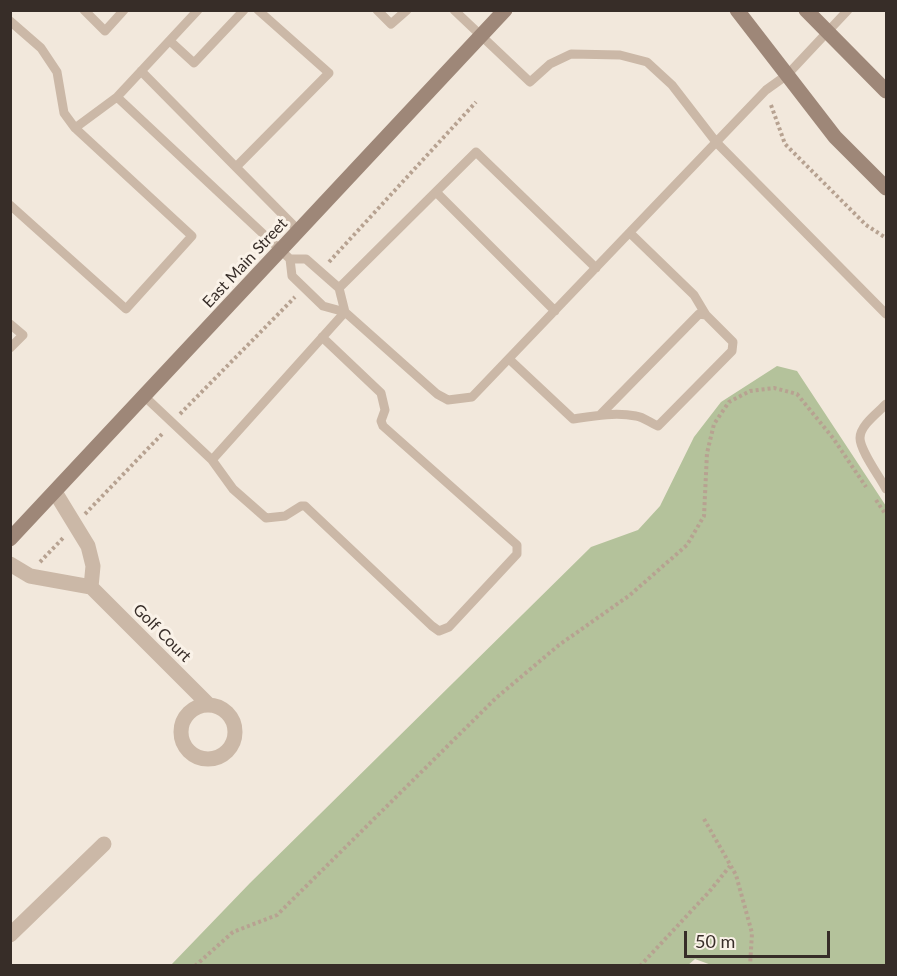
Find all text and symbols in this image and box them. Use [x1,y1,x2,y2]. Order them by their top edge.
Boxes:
street label: East Main Street [199,214,291,312]
street label: Golf Court [129,600,195,666]
scale bar [687,919,832,957]
text: 50 m [695,930,735,952]

